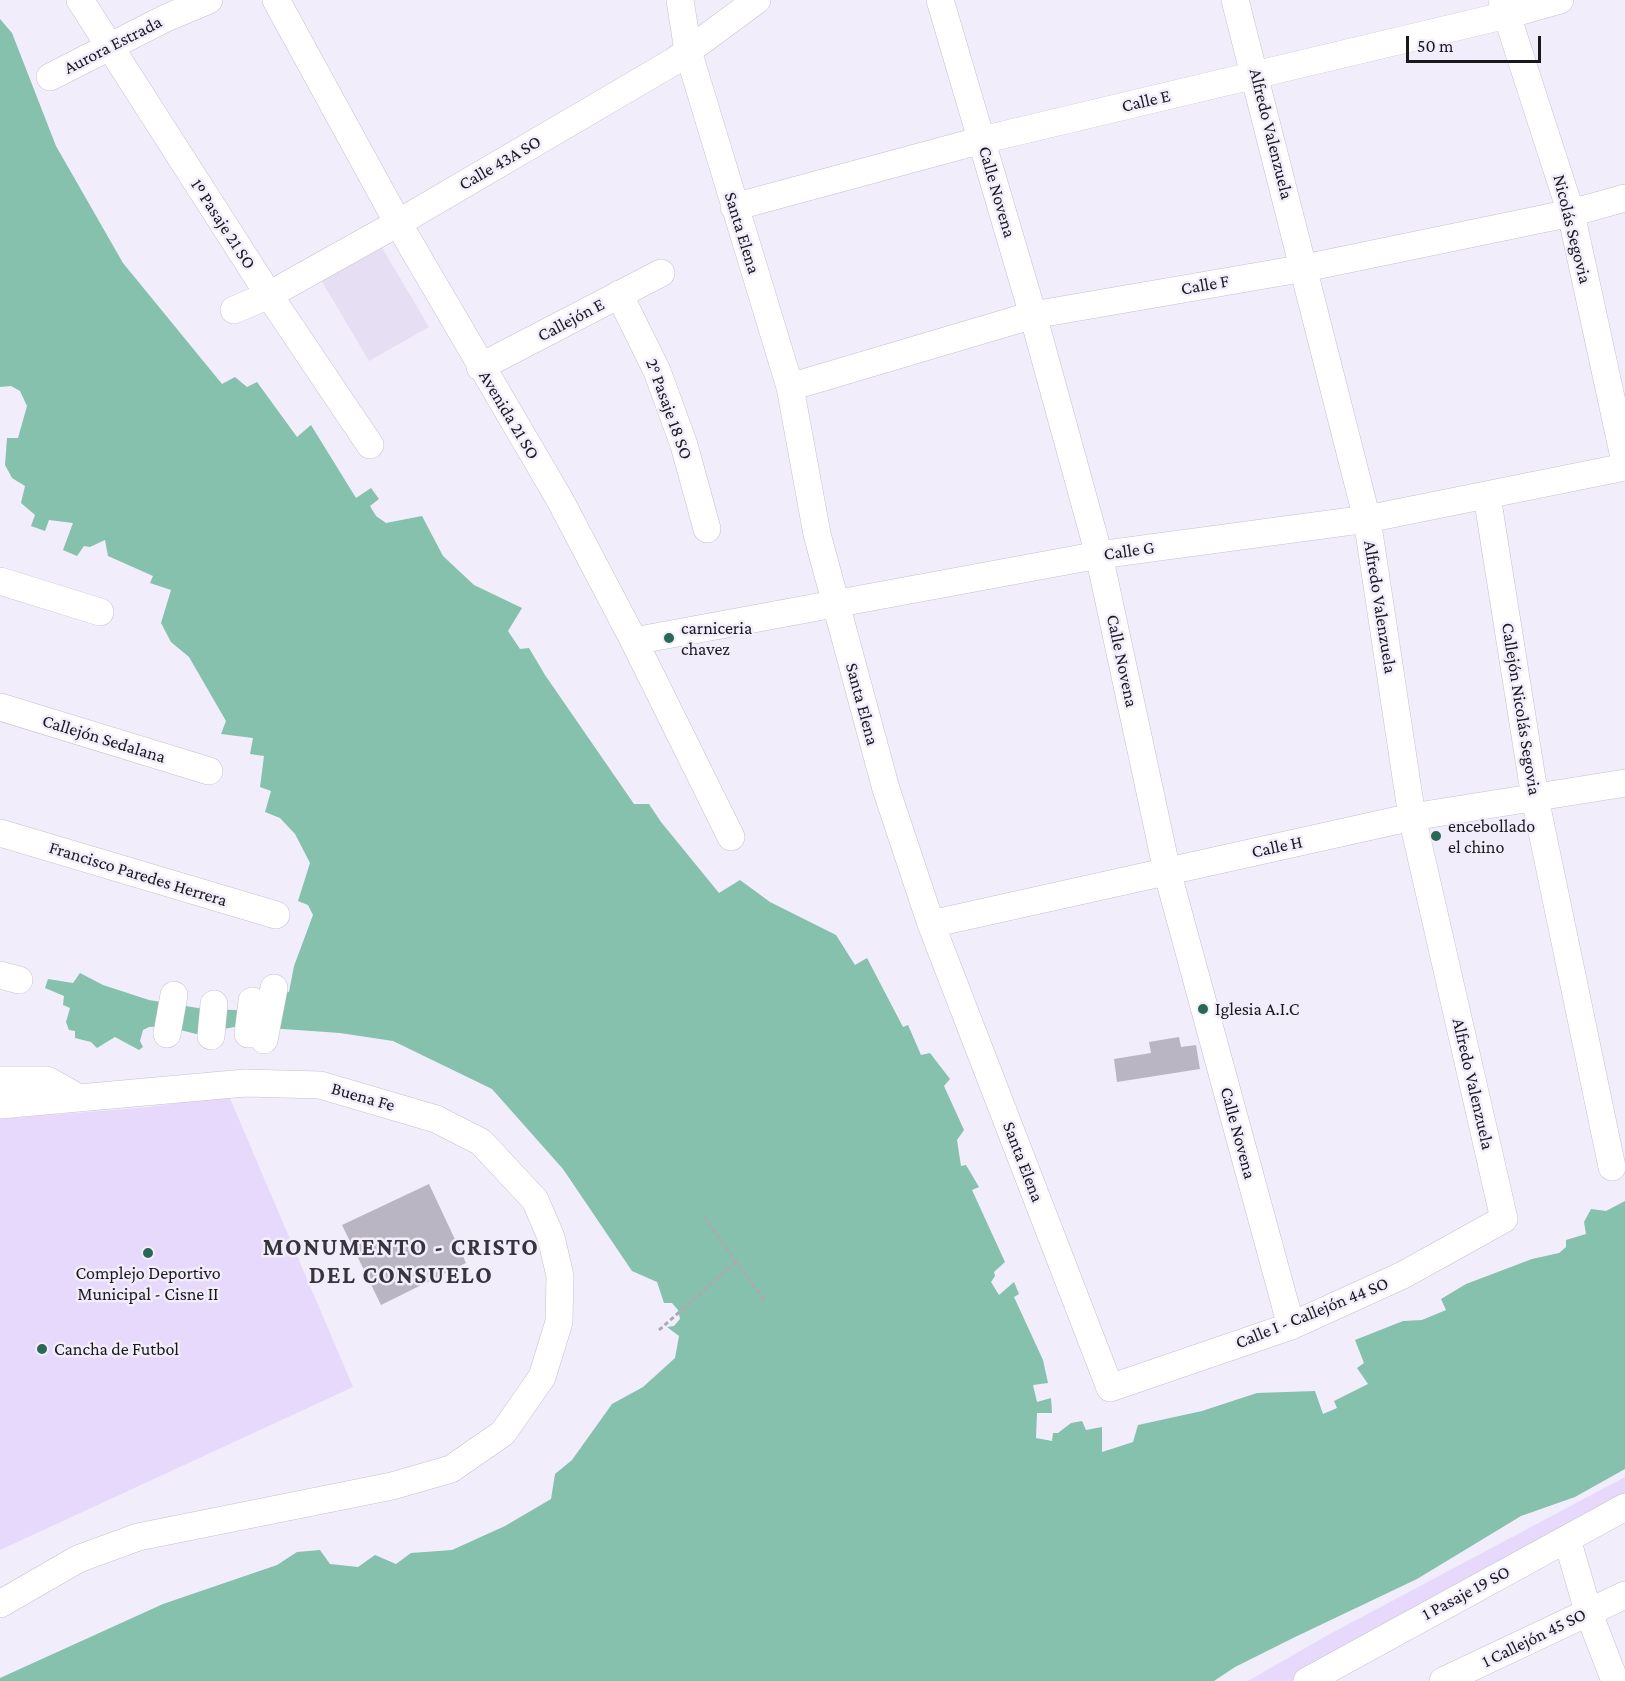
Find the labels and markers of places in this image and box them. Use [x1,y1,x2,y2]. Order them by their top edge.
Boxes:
place label: carniceria chavez [681,617,752,660]
marker: carniceria chavez [662,631,676,645]
place label: encebollado el chino [1448,815,1535,858]
marker: encebollado el chino [1429,829,1443,843]
place label: Iglesia A.I.C [1215,998,1299,1020]
marker: Iglesia A.I.C [1196,1002,1210,1016]
marker: Complejo Deportivo Municipal - Cisne II [141,1246,155,1260]
place label: Complejo Deportivo Municipal - Cisne II [75,1262,221,1304]
place label: Cancha de Futbol [54,1338,179,1360]
marker: Cancha de Futbol [35,1342,49,1356]

